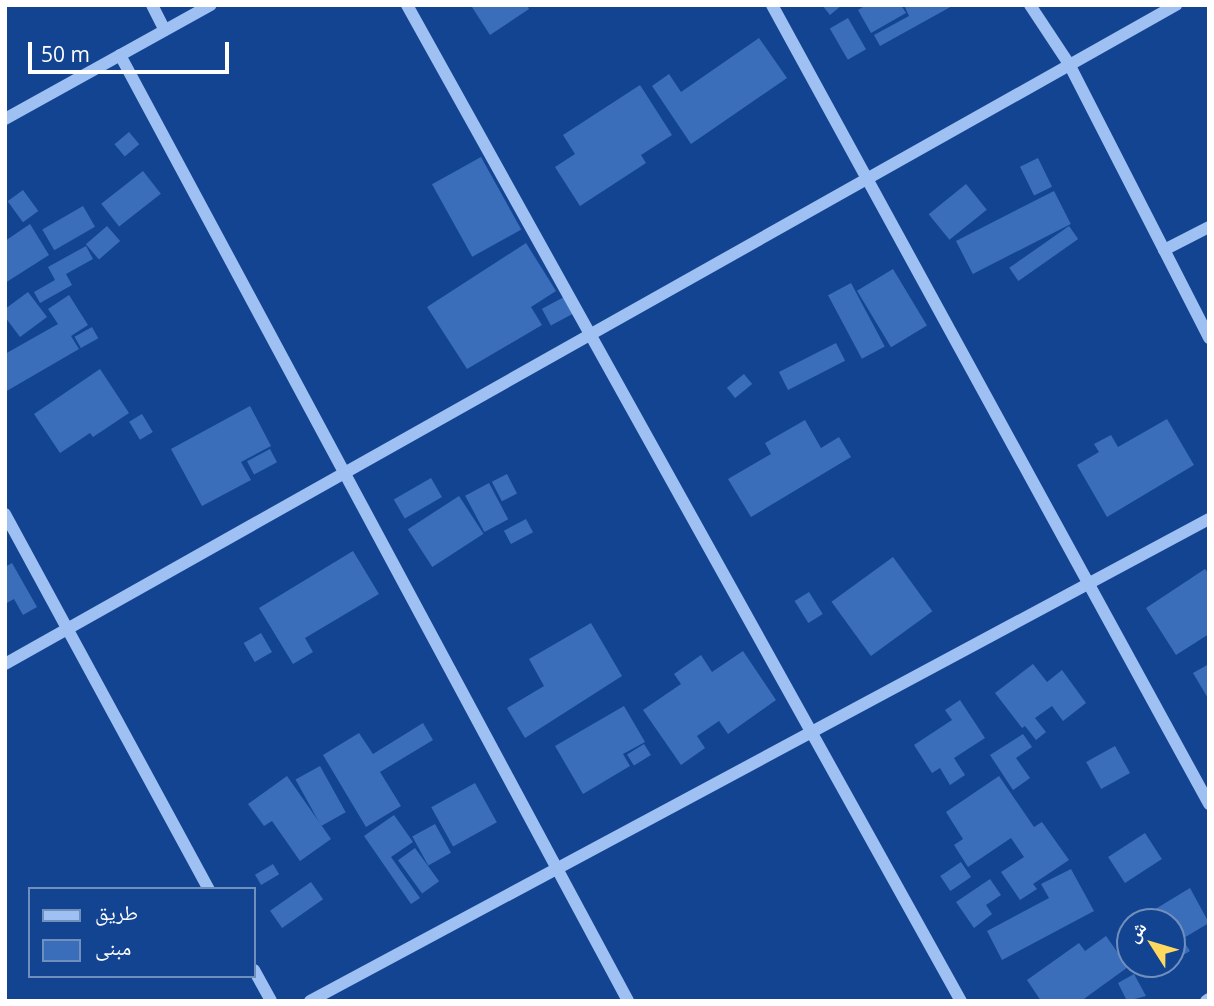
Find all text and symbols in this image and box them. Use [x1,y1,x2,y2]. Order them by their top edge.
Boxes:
scale bar [32,28,233,72]
text: 50 m [41,40,90,68]
legend [28,887,256,978]
text: طريق [95,898,138,926]
north arrow [1116,908,1186,978]
text: ش [1119,916,1152,947]
text: مبنى [95,933,131,961]

